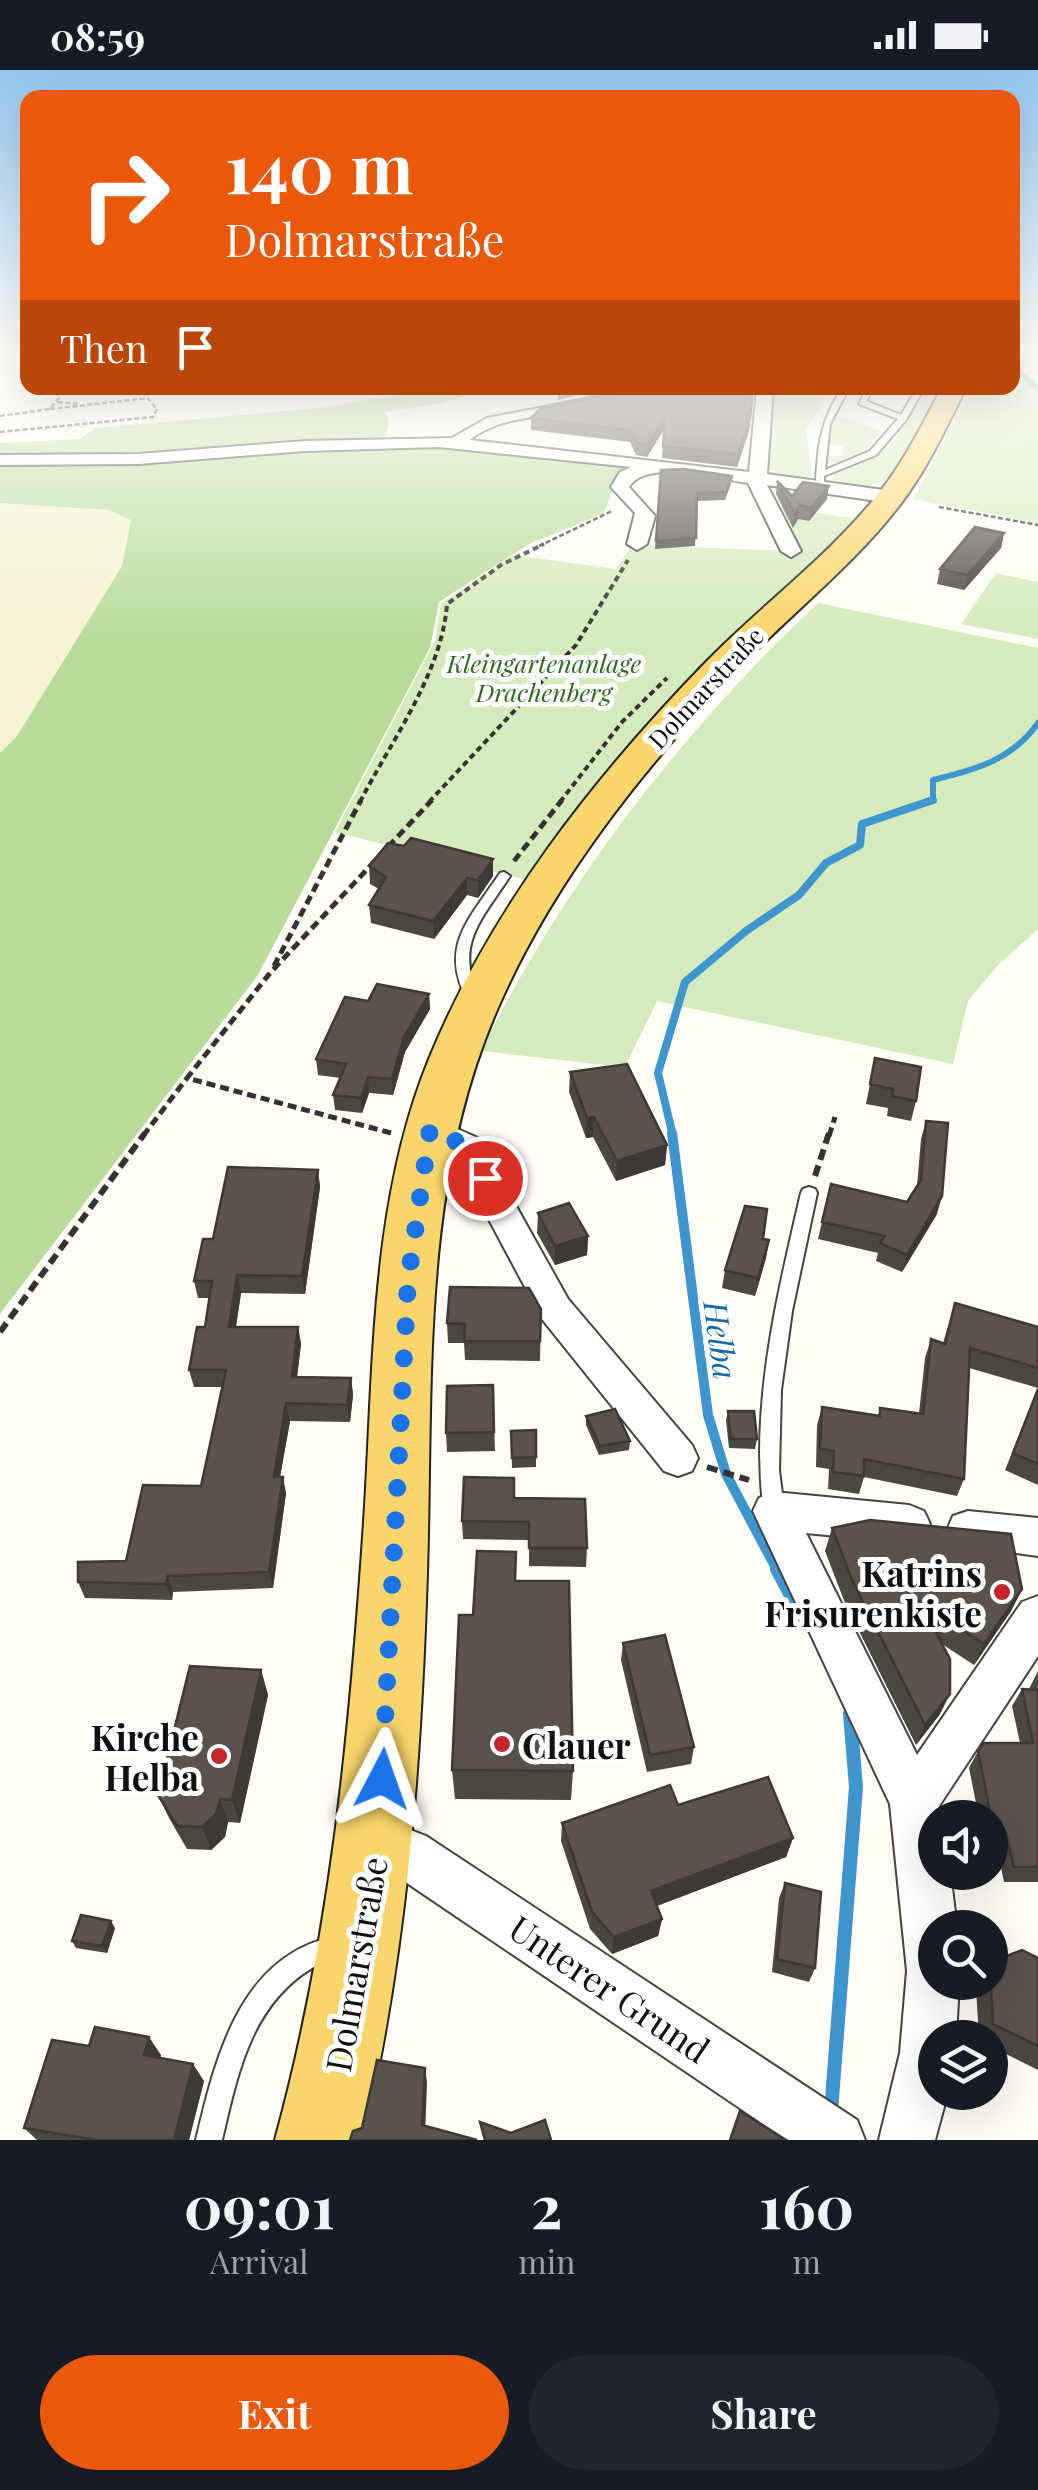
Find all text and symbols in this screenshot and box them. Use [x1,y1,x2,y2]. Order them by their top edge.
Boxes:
text: 08:59 [50,10,145,61]
text: 140 m [225,118,414,212]
icon: right [60,130,190,260]
text: Dolmarstraße [225,208,505,268]
icon: arrive [168,320,223,375]
text: Then [60,322,148,373]
street label: Dolmarstraße [640,619,770,755]
park label: Kleingartenanlage Drachenberg [446,646,642,708]
pin [443,1136,528,1221]
icon: arrive [458,1151,513,1206]
water label: Helba [695,1296,749,1382]
place label: Katrins Frisurenkiste [764,1549,982,1636]
marker: Katrins Frisurenkiste [991,1581,1013,1603]
place label: Kirche Helba [91,1713,199,1800]
place label: Clauer [522,1721,631,1768]
position arrow [330,1727,434,1831]
marker: Clauer [491,1733,513,1755]
marker: Kirche Helba [208,1745,230,1767]
map controls [918,1800,1008,2110]
button: sound [918,1800,1008,1890]
street label: Dolmarstraße [313,1853,397,2075]
street label: Unterer Grund [501,1904,719,2072]
button: search [918,1910,1008,2000]
button: layers [918,2020,1008,2110]
text: 09:01 [184,2164,335,2244]
text: 2 [531,2164,562,2244]
text: 160 [759,2164,854,2244]
text: Arrival [210,2239,308,2282]
text: min [518,2239,575,2282]
text: m [792,2239,821,2282]
button: Exit [40,2355,509,2470]
button: Share [529,2355,998,2470]

